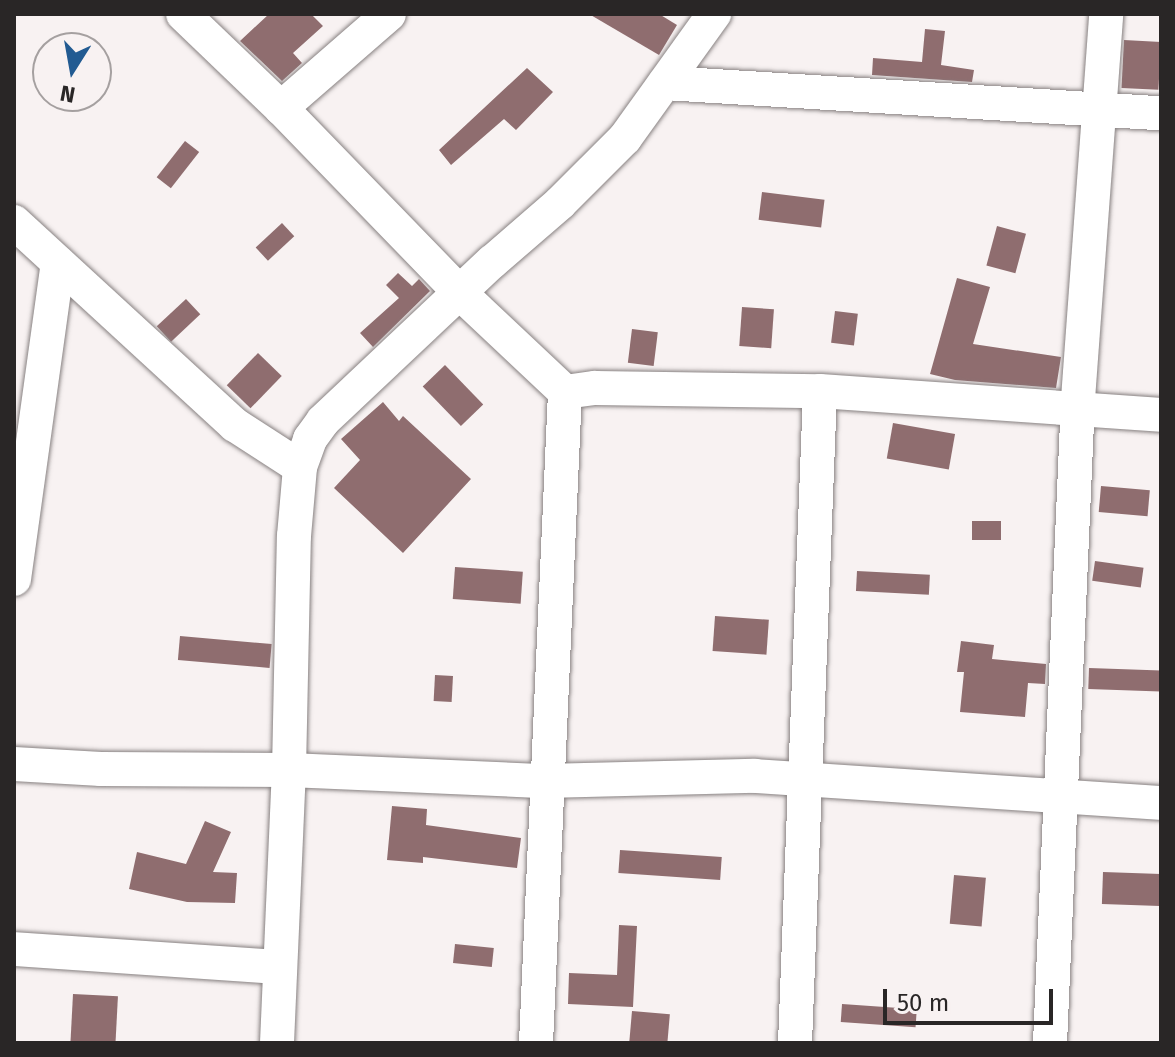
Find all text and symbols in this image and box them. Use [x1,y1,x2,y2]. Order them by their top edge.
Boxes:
north arrow [32,32,112,112]
text: N [58,79,77,109]
scale bar [887,973,1057,1023]
text: 50 m [897,989,949,1017]

